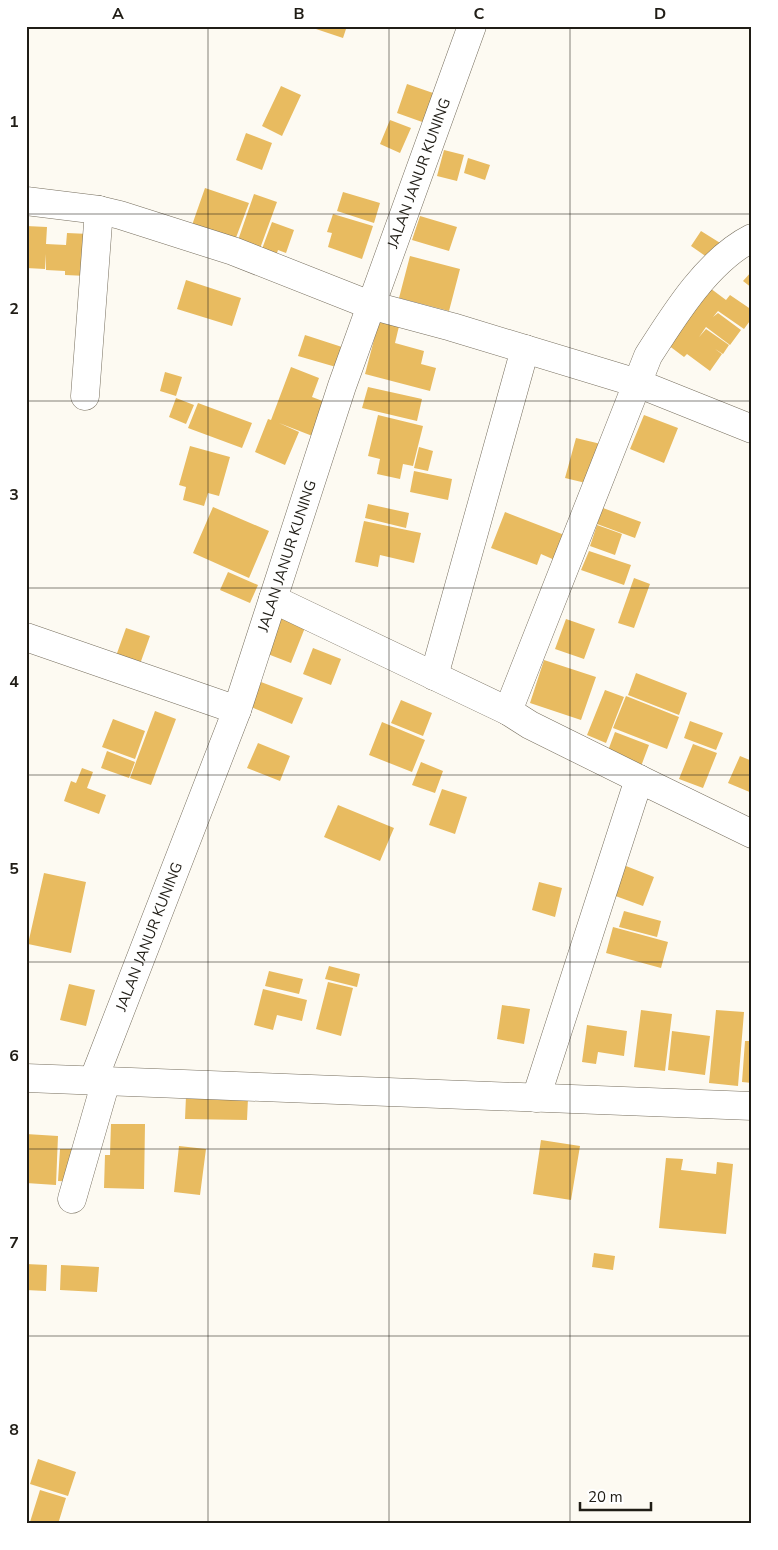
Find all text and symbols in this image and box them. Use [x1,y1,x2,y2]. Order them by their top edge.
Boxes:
text: A [112,3,124,25]
text: B [293,3,305,25]
text: C [474,3,485,25]
text: D [654,3,666,25]
street label: JALAN JANUR KUNING [382,95,455,252]
text: 1 [9,111,19,133]
text: 2 [9,298,19,320]
street label: JALAN JANUR KUNING [253,477,321,635]
text: 3 [9,484,19,506]
text: 4 [9,671,19,693]
text: 5 [9,858,19,880]
street label: JALAN JANUR KUNING [111,859,187,1015]
text: 6 [9,1045,19,1067]
text: 7 [9,1232,19,1254]
text: 8 [9,1419,19,1441]
scale bar [580,1480,652,1512]
text: 20 m [588,1487,623,1507]

